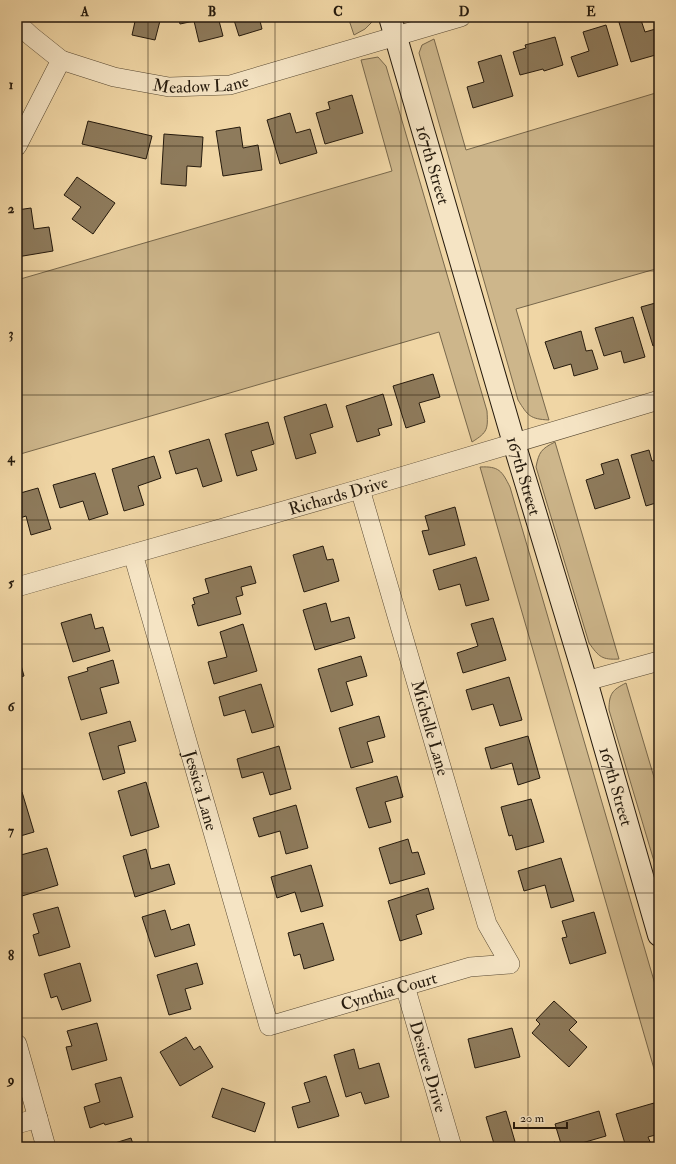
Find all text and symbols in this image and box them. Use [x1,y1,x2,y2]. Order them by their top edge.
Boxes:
text: A [80,4,90,20]
text: B [208,4,216,20]
text: C [333,4,343,20]
text: D [459,4,470,20]
text: E [586,4,596,20]
street label: Meadow Lane [151,70,251,97]
text: 1 [9,77,14,93]
street label: 167th Street [412,123,455,207]
text: 2 [8,201,15,217]
text: 3 [9,326,14,342]
street label: 167th Street [502,434,546,518]
text: 4 [6,450,15,466]
street label: Richards Drive [286,471,390,519]
text: 5 [8,575,14,591]
street label: Michelle Lane [406,678,454,778]
text: 6 [8,699,16,715]
street label: 167th Street [595,744,638,829]
street label: Jessica Lane [178,747,223,833]
text: 7 [8,823,15,839]
text: 8 [8,948,14,964]
street label: Cynthia Court [338,967,440,1015]
street label: Desiree Drive [405,1018,452,1115]
text: 9 [6,1072,15,1088]
scale bar [514,1104,567,1130]
text: 20 m [520,1111,545,1126]

